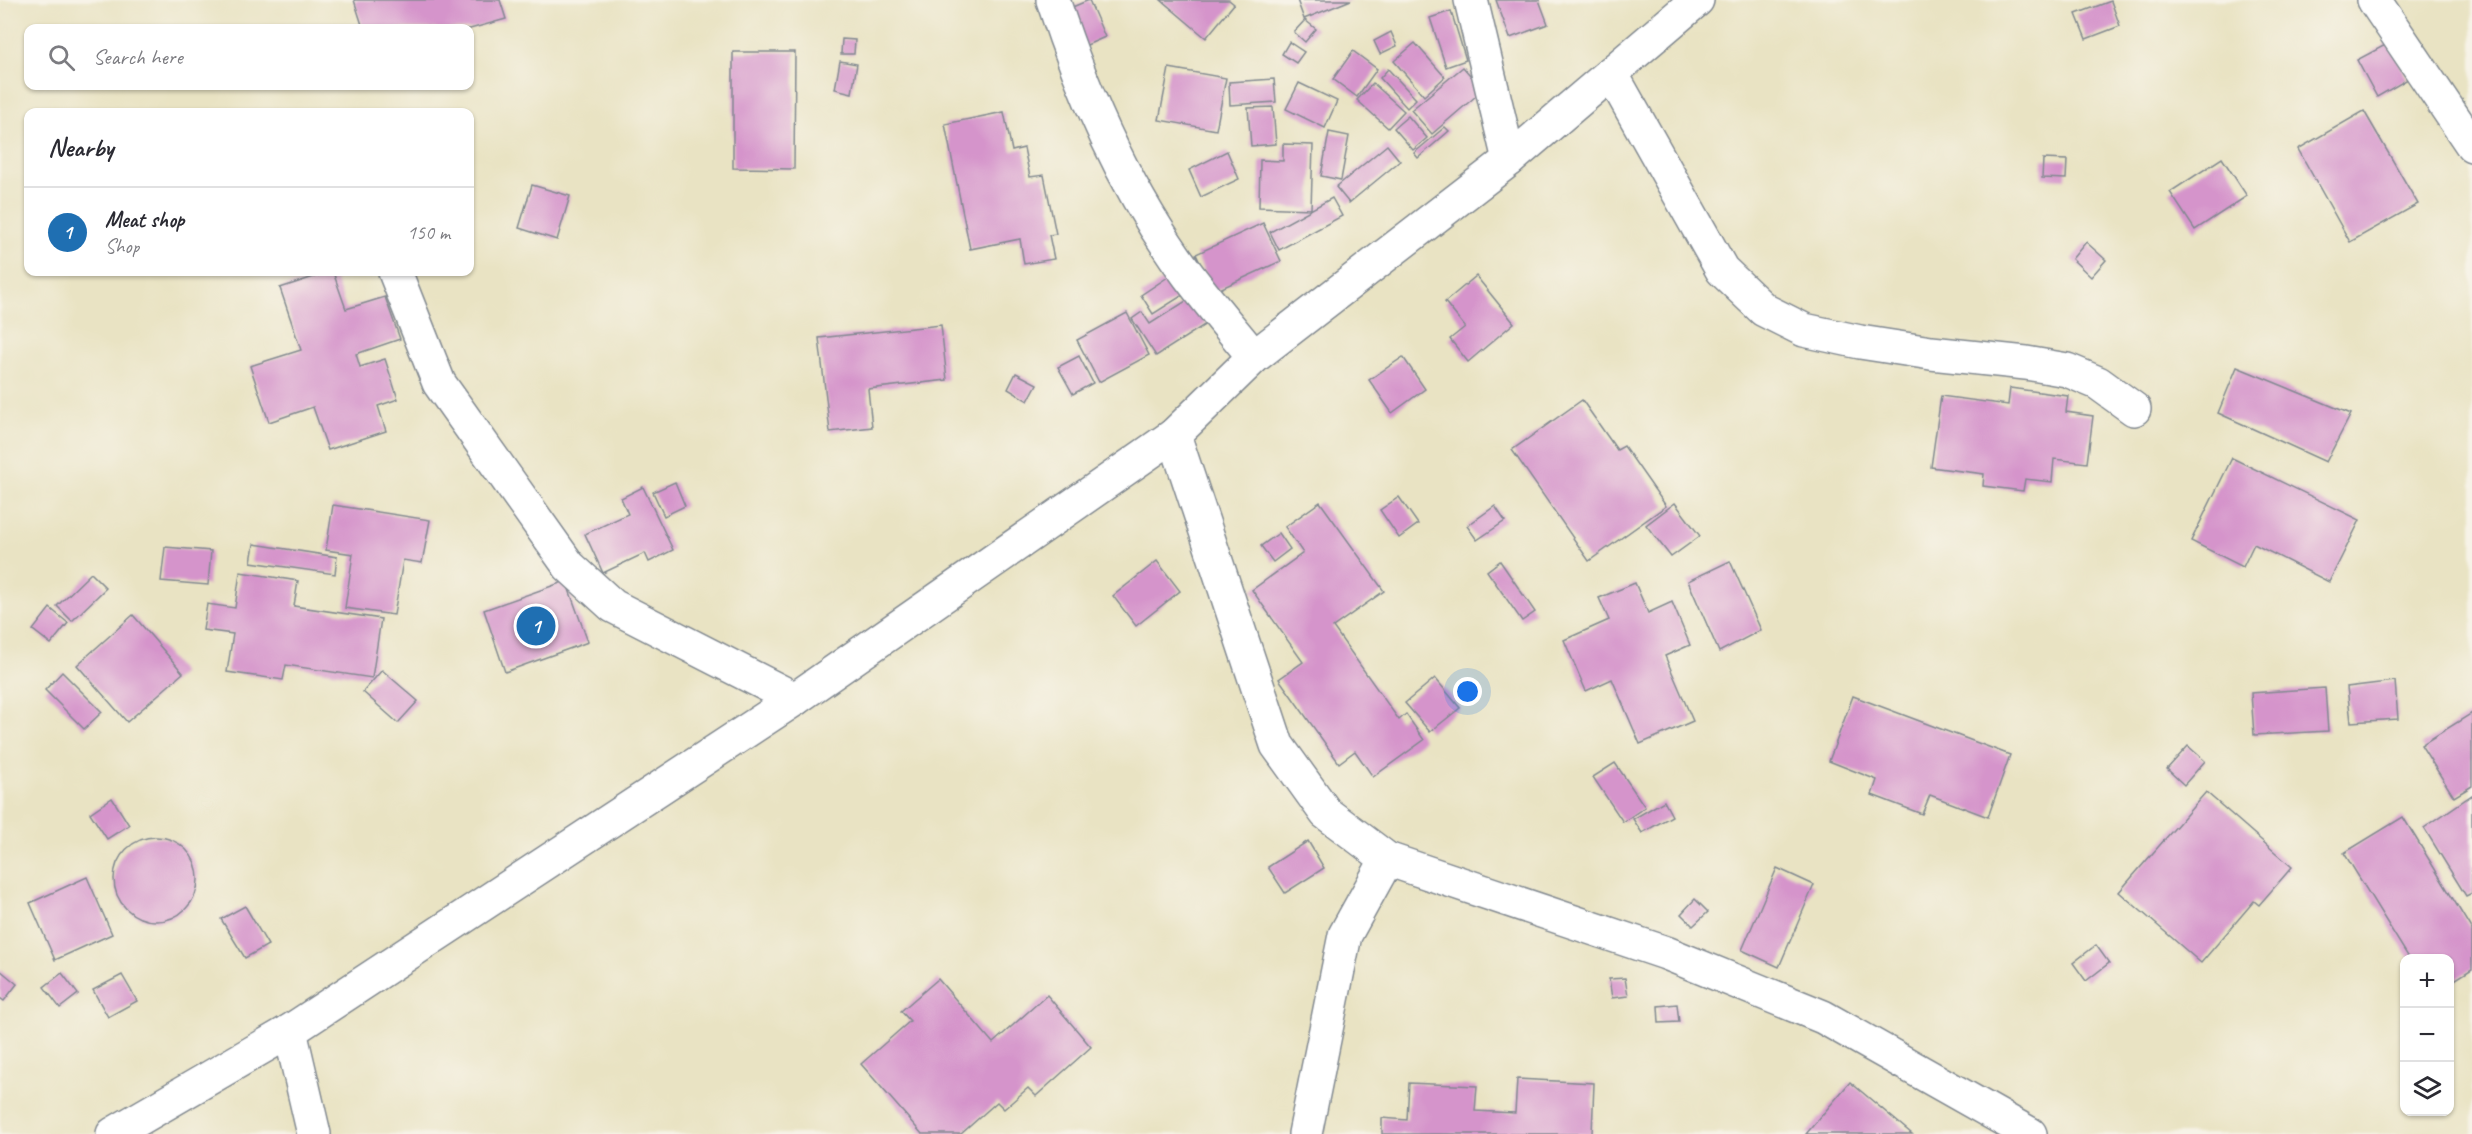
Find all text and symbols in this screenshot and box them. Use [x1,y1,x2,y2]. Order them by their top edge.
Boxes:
search box [24,24,474,90]
icon: search [45,41,78,74]
text: Search here [93,43,183,71]
text: Nearby [48,131,113,164]
text: Meat shop [105,206,184,234]
text: 1 [63,220,72,245]
text: 150 m [407,220,450,245]
text: Shop [105,234,139,259]
pin: 1 [516,604,556,648]
your location [1453,677,1482,706]
map controls [2400,954,2454,1116]
button: + [2400,954,2454,1008]
button: − [2400,1008,2454,1062]
button: layers [2400,1062,2454,1116]

